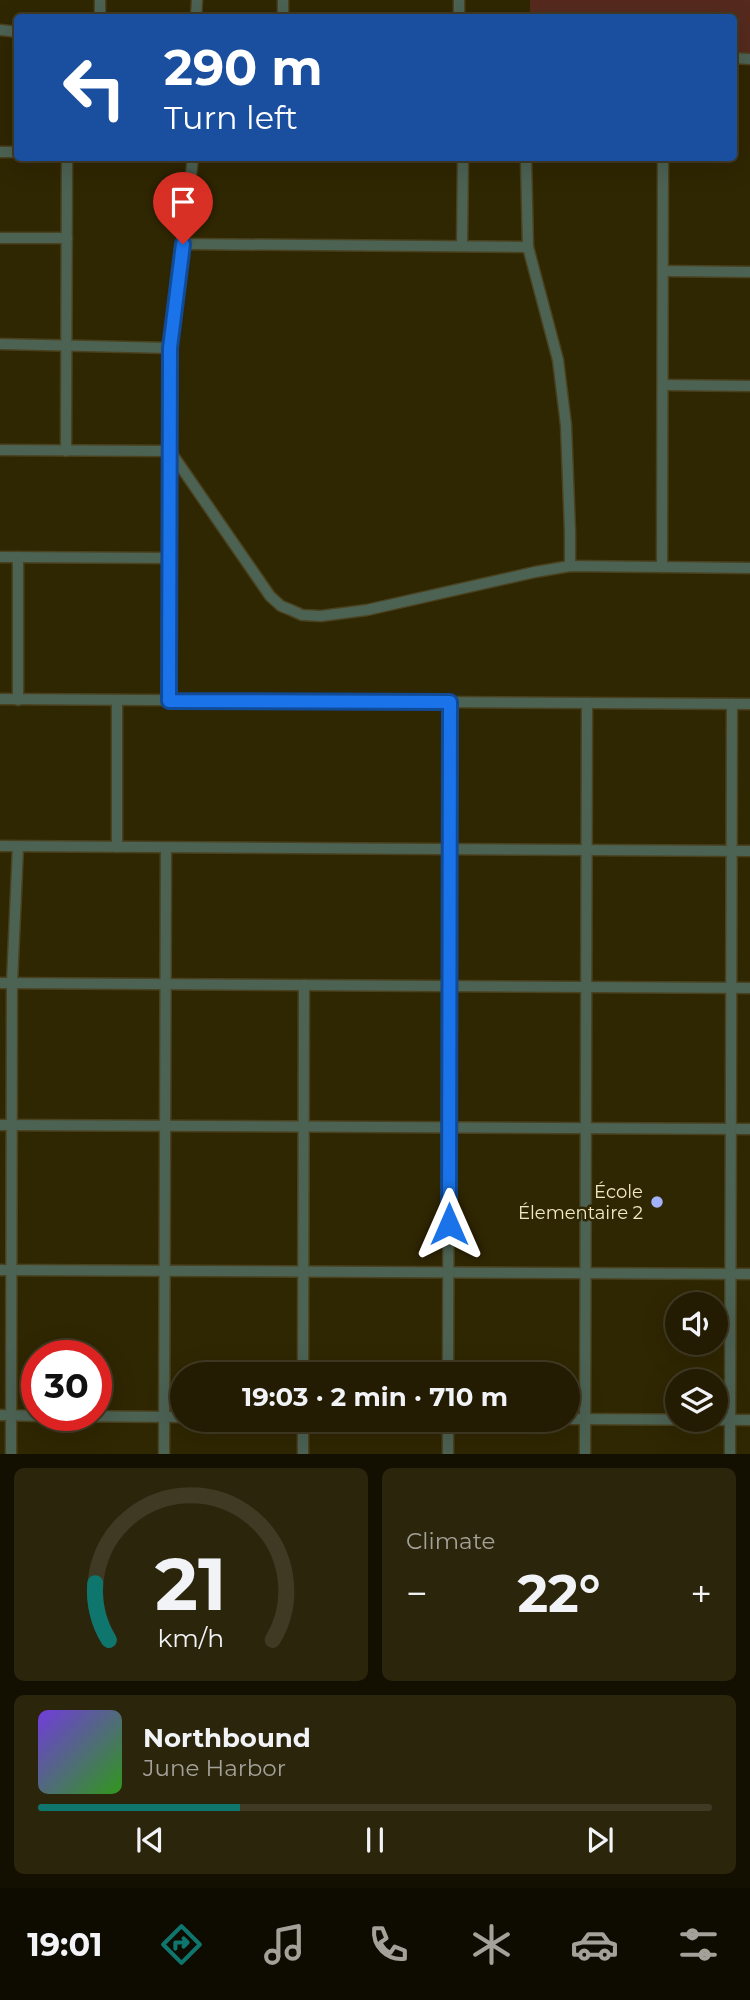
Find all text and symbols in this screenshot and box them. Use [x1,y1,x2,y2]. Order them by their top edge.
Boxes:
text: 290 m [164,38,323,97]
icon: left [49,42,140,133]
text: Turn left [164,98,298,137]
pin [153,172,213,244]
icon: arrive [164,183,202,221]
place label: École Élementaire 2 [518,1181,643,1224]
position arrow [412,1187,486,1261]
marker: École Élementaire 2 [649,1194,665,1210]
map controls [665,1292,728,1432]
button: sound [665,1292,728,1355]
speed limit sign: 30 [21,1340,112,1431]
button: layers [665,1369,728,1432]
text: 19:03 · 2 min · 710 m [242,1381,508,1413]
text: Climate [406,1527,495,1555]
text: 21 [155,1541,227,1629]
text: 22° [517,1562,601,1625]
text: − [406,1570,428,1617]
text: + [690,1570,712,1617]
text: km/h [158,1623,224,1653]
text: Northbound [143,1722,311,1754]
text: June Harbor [143,1754,286,1782]
icon: previous [131,1821,169,1859]
icon: pause [356,1821,394,1859]
icon: next [581,1821,619,1859]
icon: directions [157,1920,206,1969]
icon: music [260,1920,309,1969]
icon: phone [364,1920,413,1969]
icon: climate [467,1920,516,1969]
icon: car [570,1920,619,1969]
icon: filters [674,1920,723,1969]
text: 19:01 [27,1925,103,1964]

